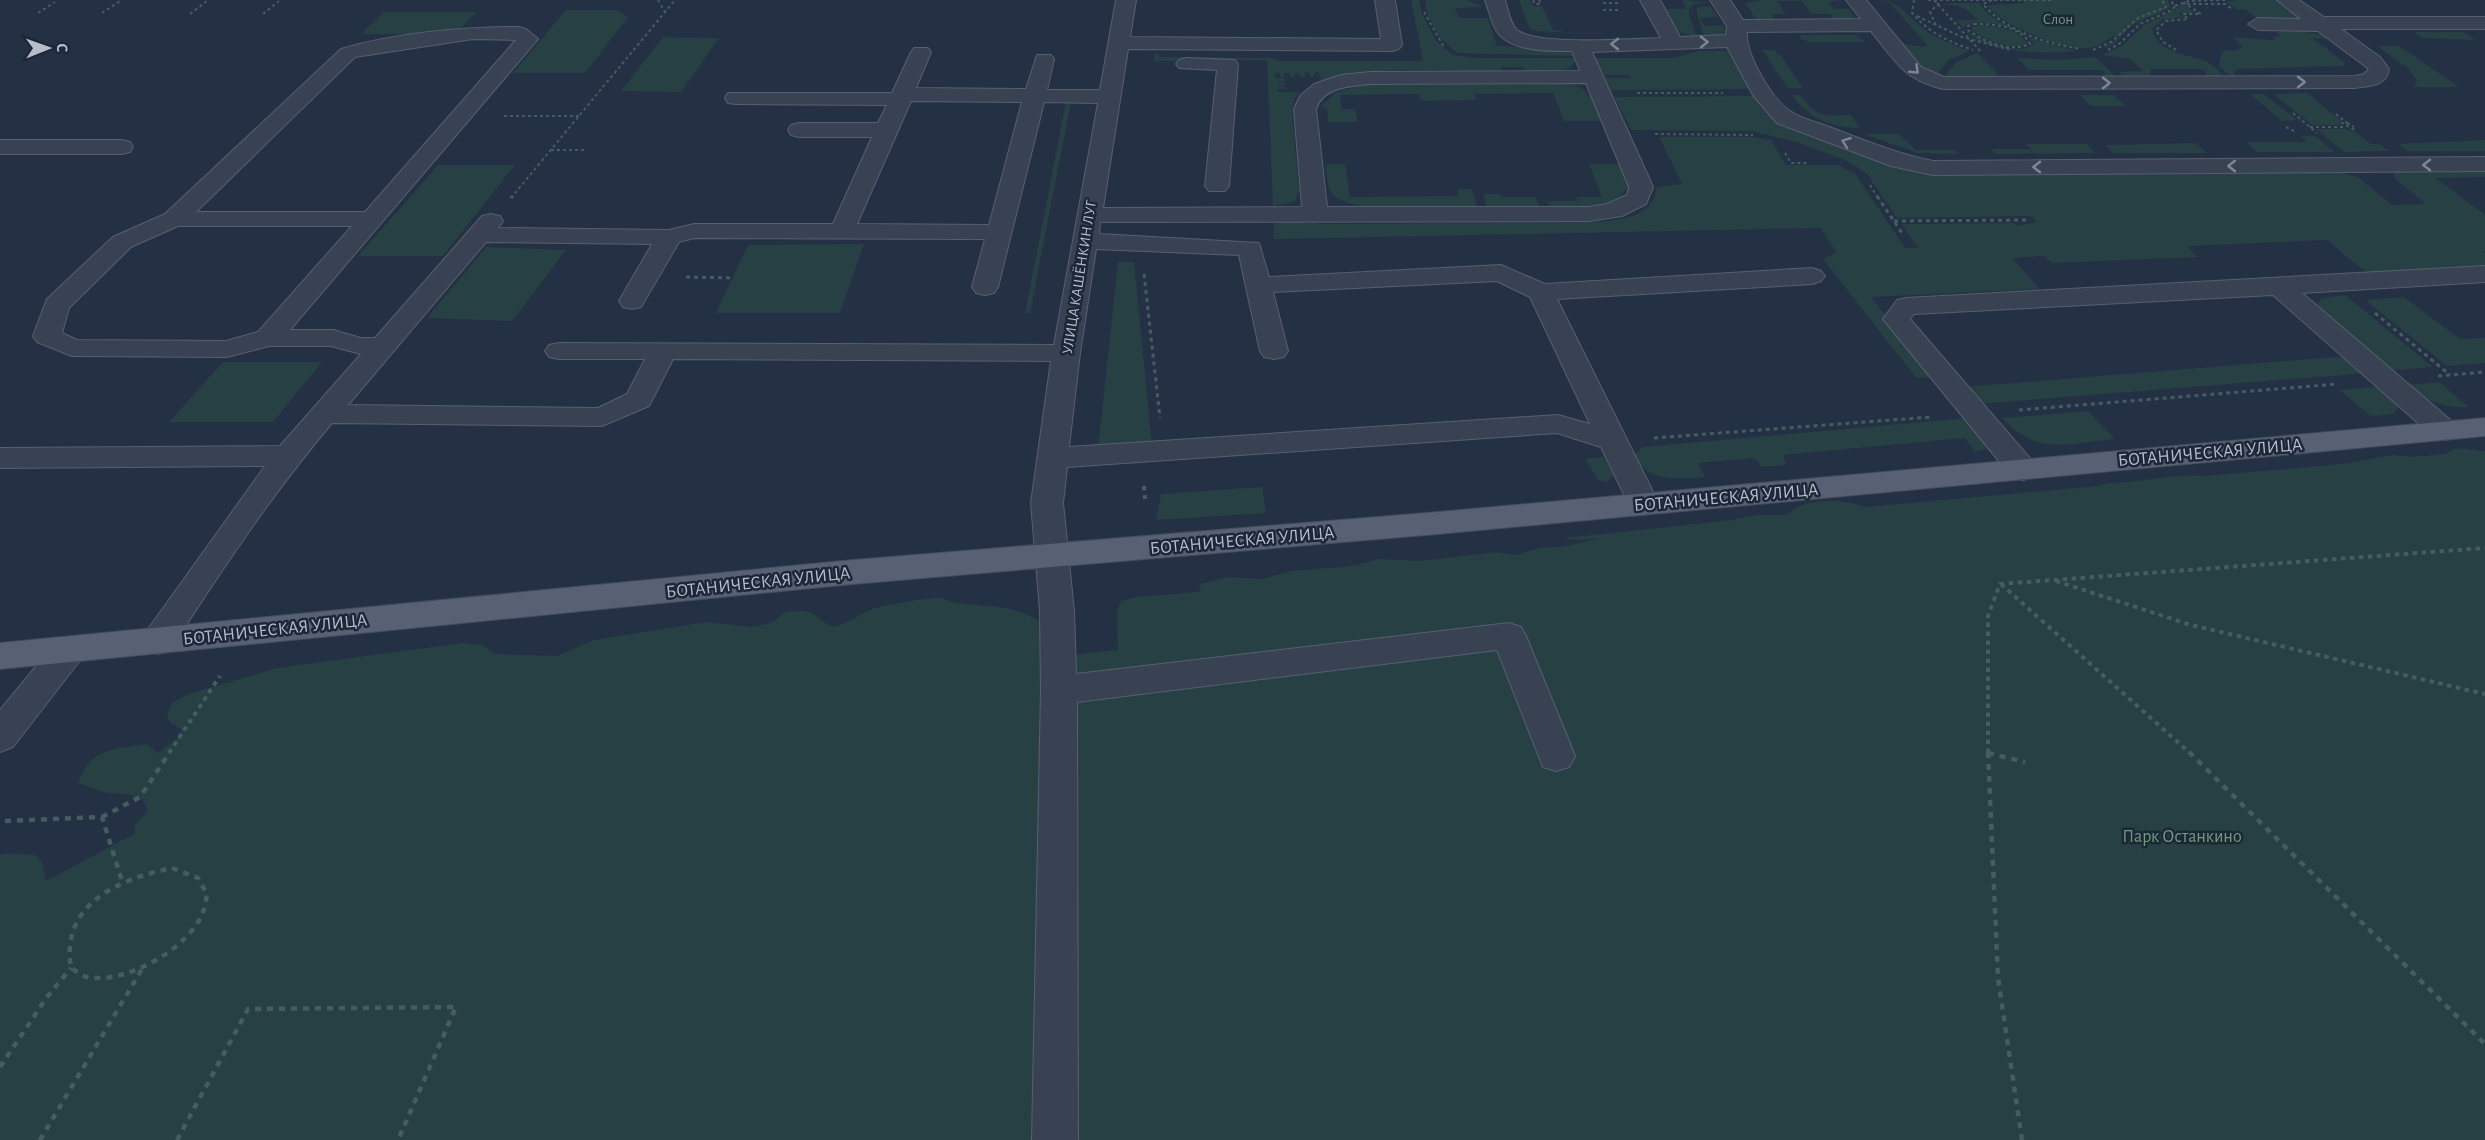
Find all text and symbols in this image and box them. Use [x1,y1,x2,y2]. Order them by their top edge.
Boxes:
park label: Слон [2043,12,2073,27]
north arrow [18,18,78,78]
one-way arrow [1700,36,1709,48]
one-way arrow [1611,38,1620,50]
text: С [54,43,70,52]
one-way arrow [1908,62,1919,73]
one-way arrow [2297,76,2306,88]
one-way arrow [2102,77,2111,89]
one-way arrow [1841,137,1851,150]
one-way arrow [2422,159,2431,171]
one-way arrow [2227,160,2236,172]
one-way arrow [2032,161,2041,173]
street label: УЛИЦА КАШЁНКИН ЛУГ [1059,199,1099,355]
street label: БОТАНИЧЕСКАЯ УЛИЦА [2117,436,2304,470]
street label: БОТАНИЧЕСКАЯ УЛИЦА [1633,481,1820,515]
street label: БОТАНИЧЕСКАЯ УЛИЦА [1149,524,1336,558]
street label: БОТАНИЧЕСКАЯ УЛИЦА [665,564,852,602]
street label: БОТАНИЧЕСКАЯ УЛИЦА [182,611,369,649]
park label: Парк Останкино [2122,828,2242,846]

